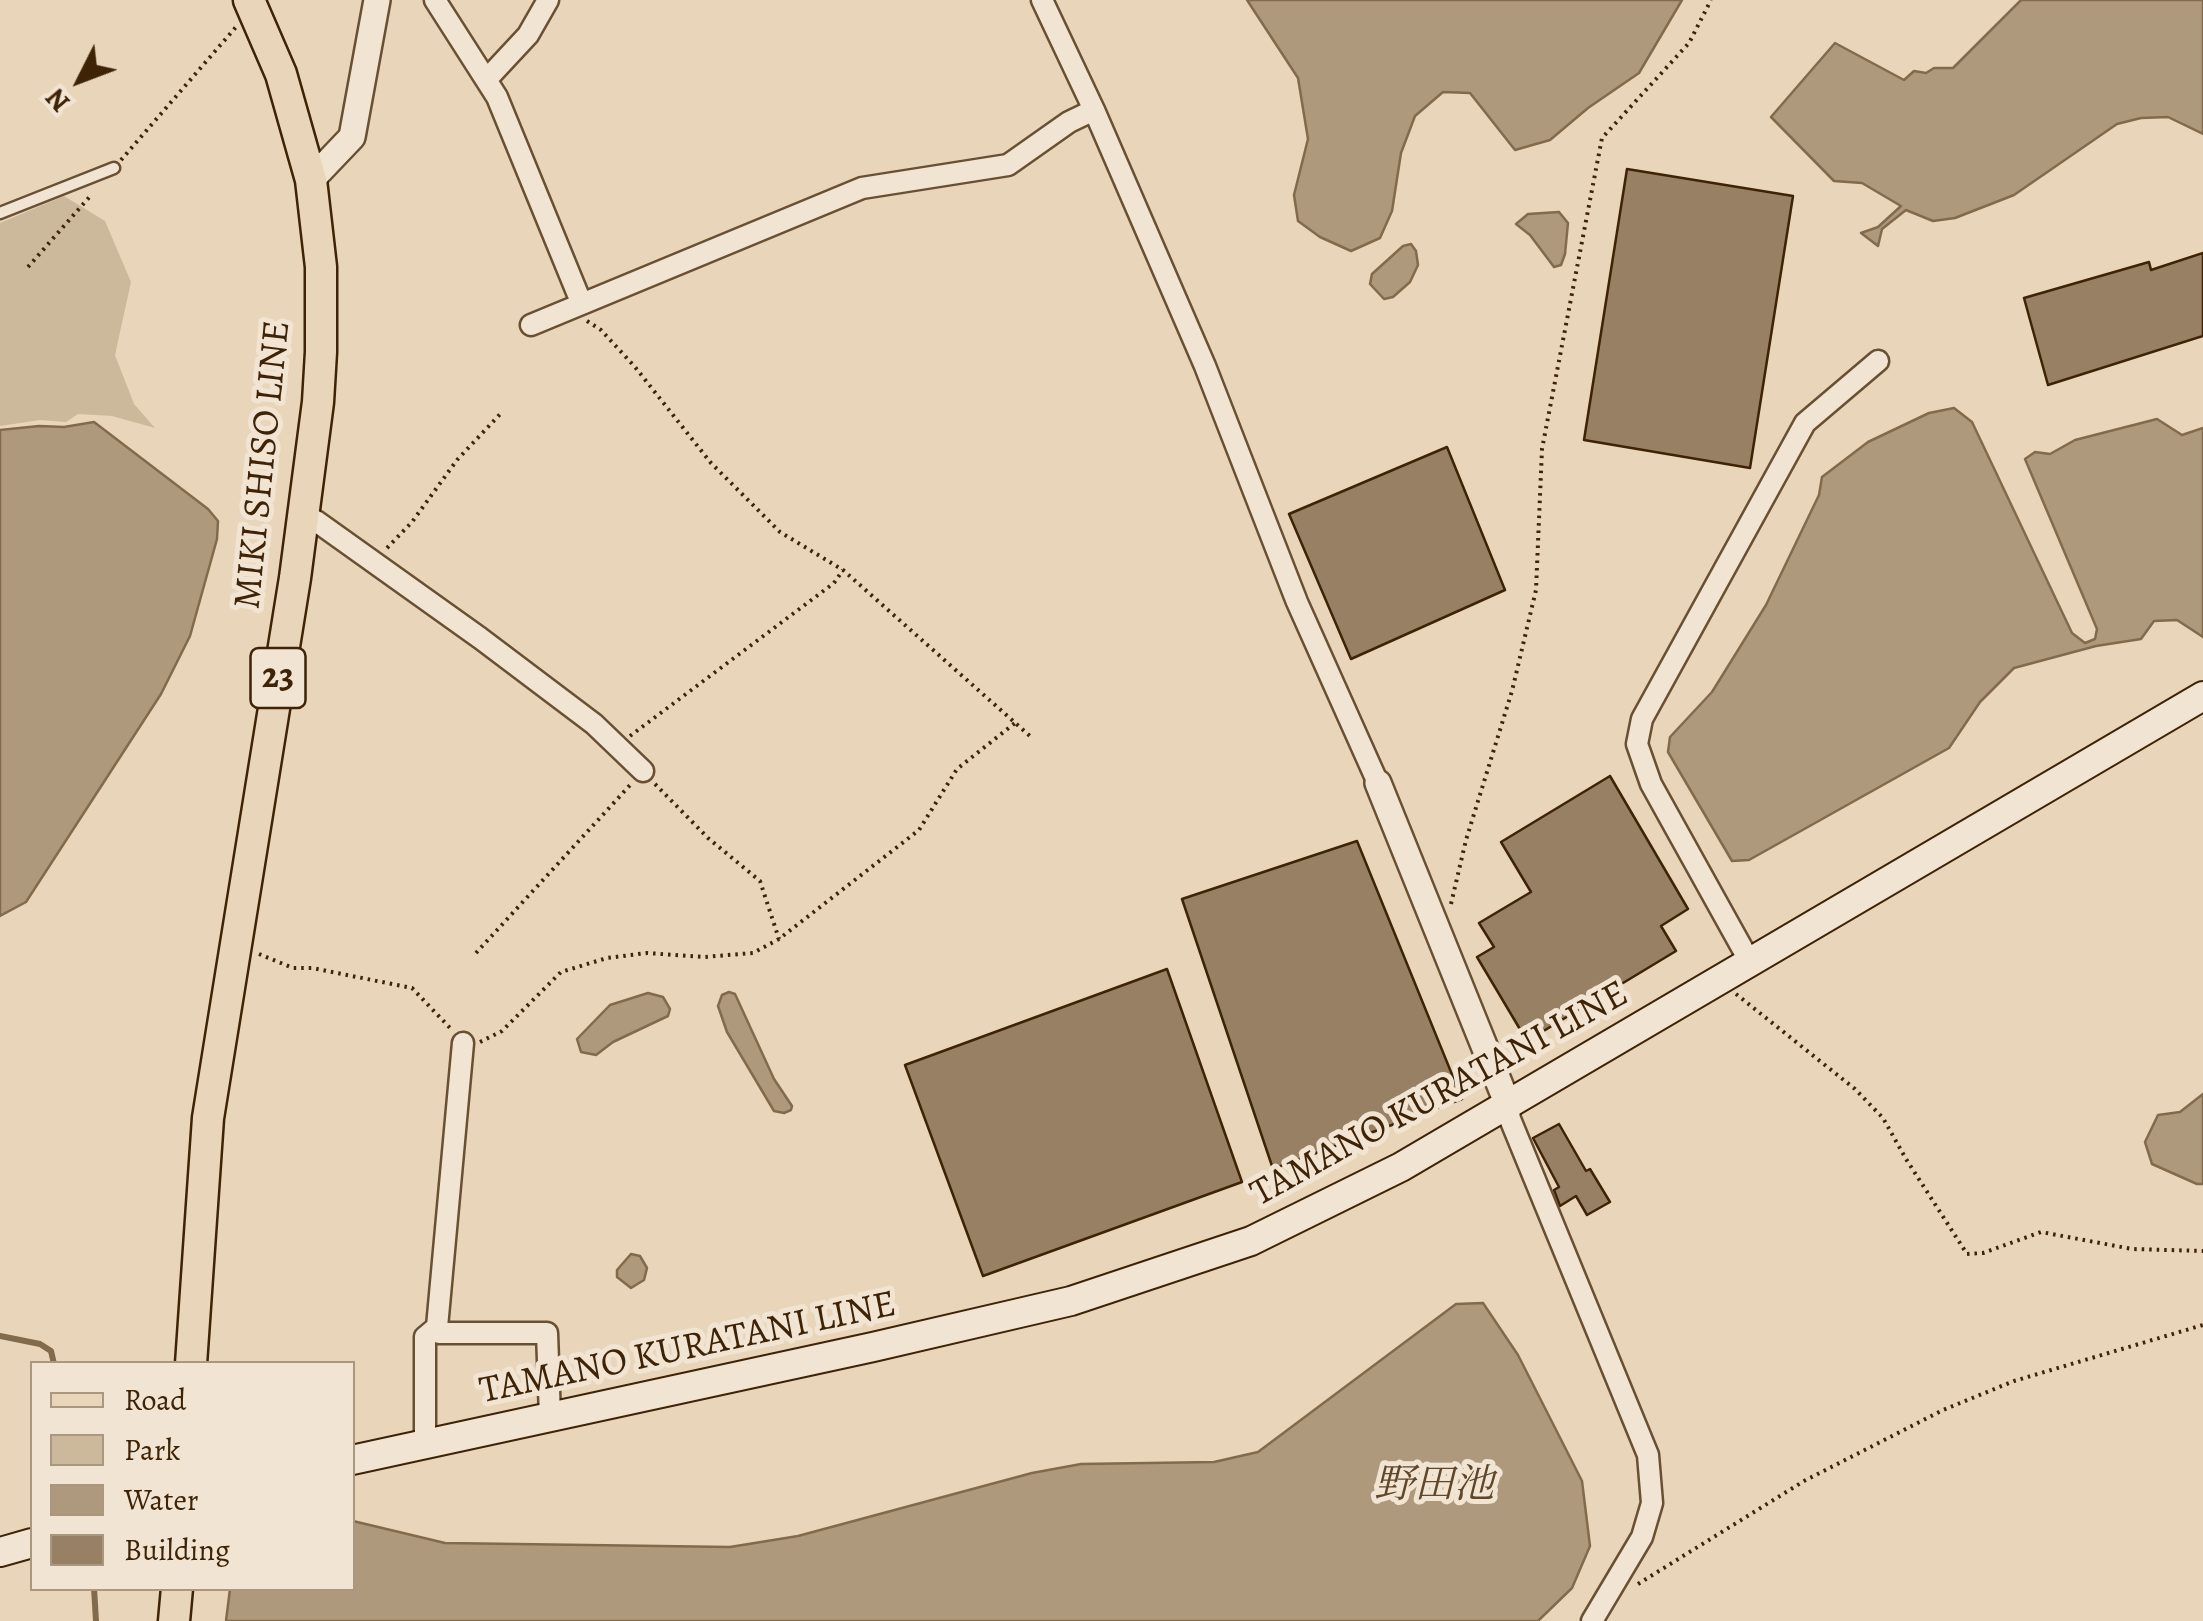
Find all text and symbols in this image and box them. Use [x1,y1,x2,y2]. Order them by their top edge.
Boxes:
north arrow [30,30,130,130]
text: N [37,80,79,120]
street label: MIKI SHISO LINE [226,319,302,611]
road number: 23 [250,648,306,708]
street label: TAMANO KURATANI LINE [1243,972,1637,1218]
street label: TAMANO KURATANI LINE [476,1283,900,1415]
legend [30,1361,355,1591]
text: Road [124,1380,186,1420]
text: Park [124,1430,180,1470]
water label: 野田池 [1374,1463,1494,1511]
text: Water [124,1480,198,1520]
text: Building [124,1530,230,1570]

